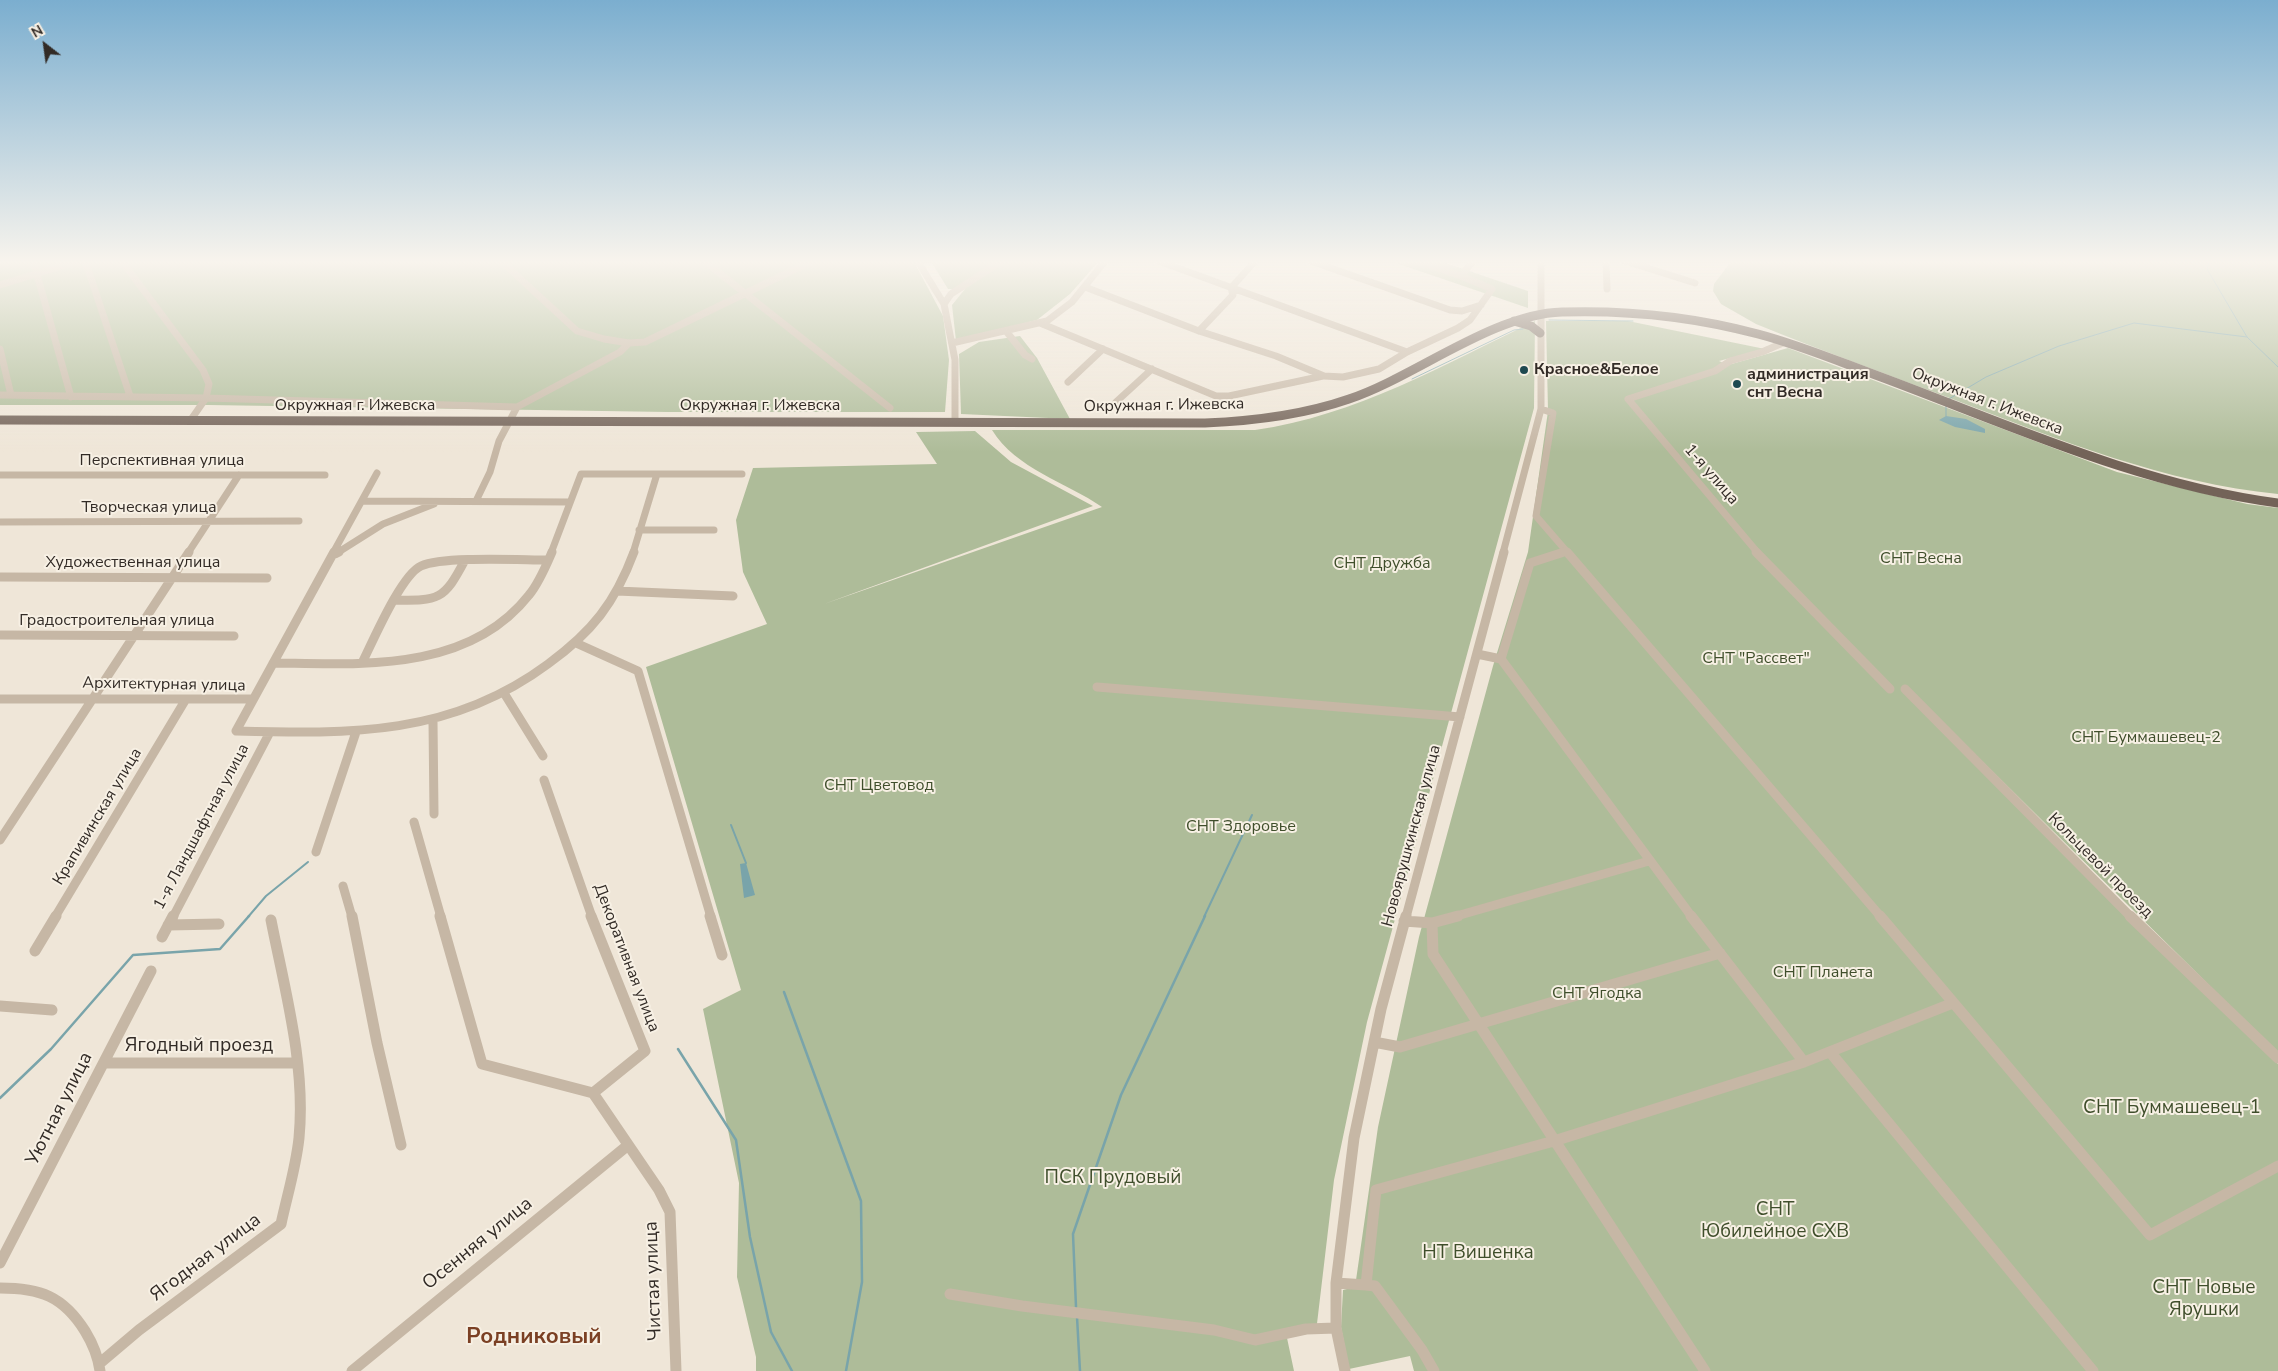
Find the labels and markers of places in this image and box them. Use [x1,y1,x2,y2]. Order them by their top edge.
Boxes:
place label: Красное&Белое [1534,360,1659,380]
marker: Красное&Белое [1518,364,1530,376]
place label: администрация снт Весна [1747,365,1869,403]
marker: администрация снт Весна [1731,378,1743,390]

